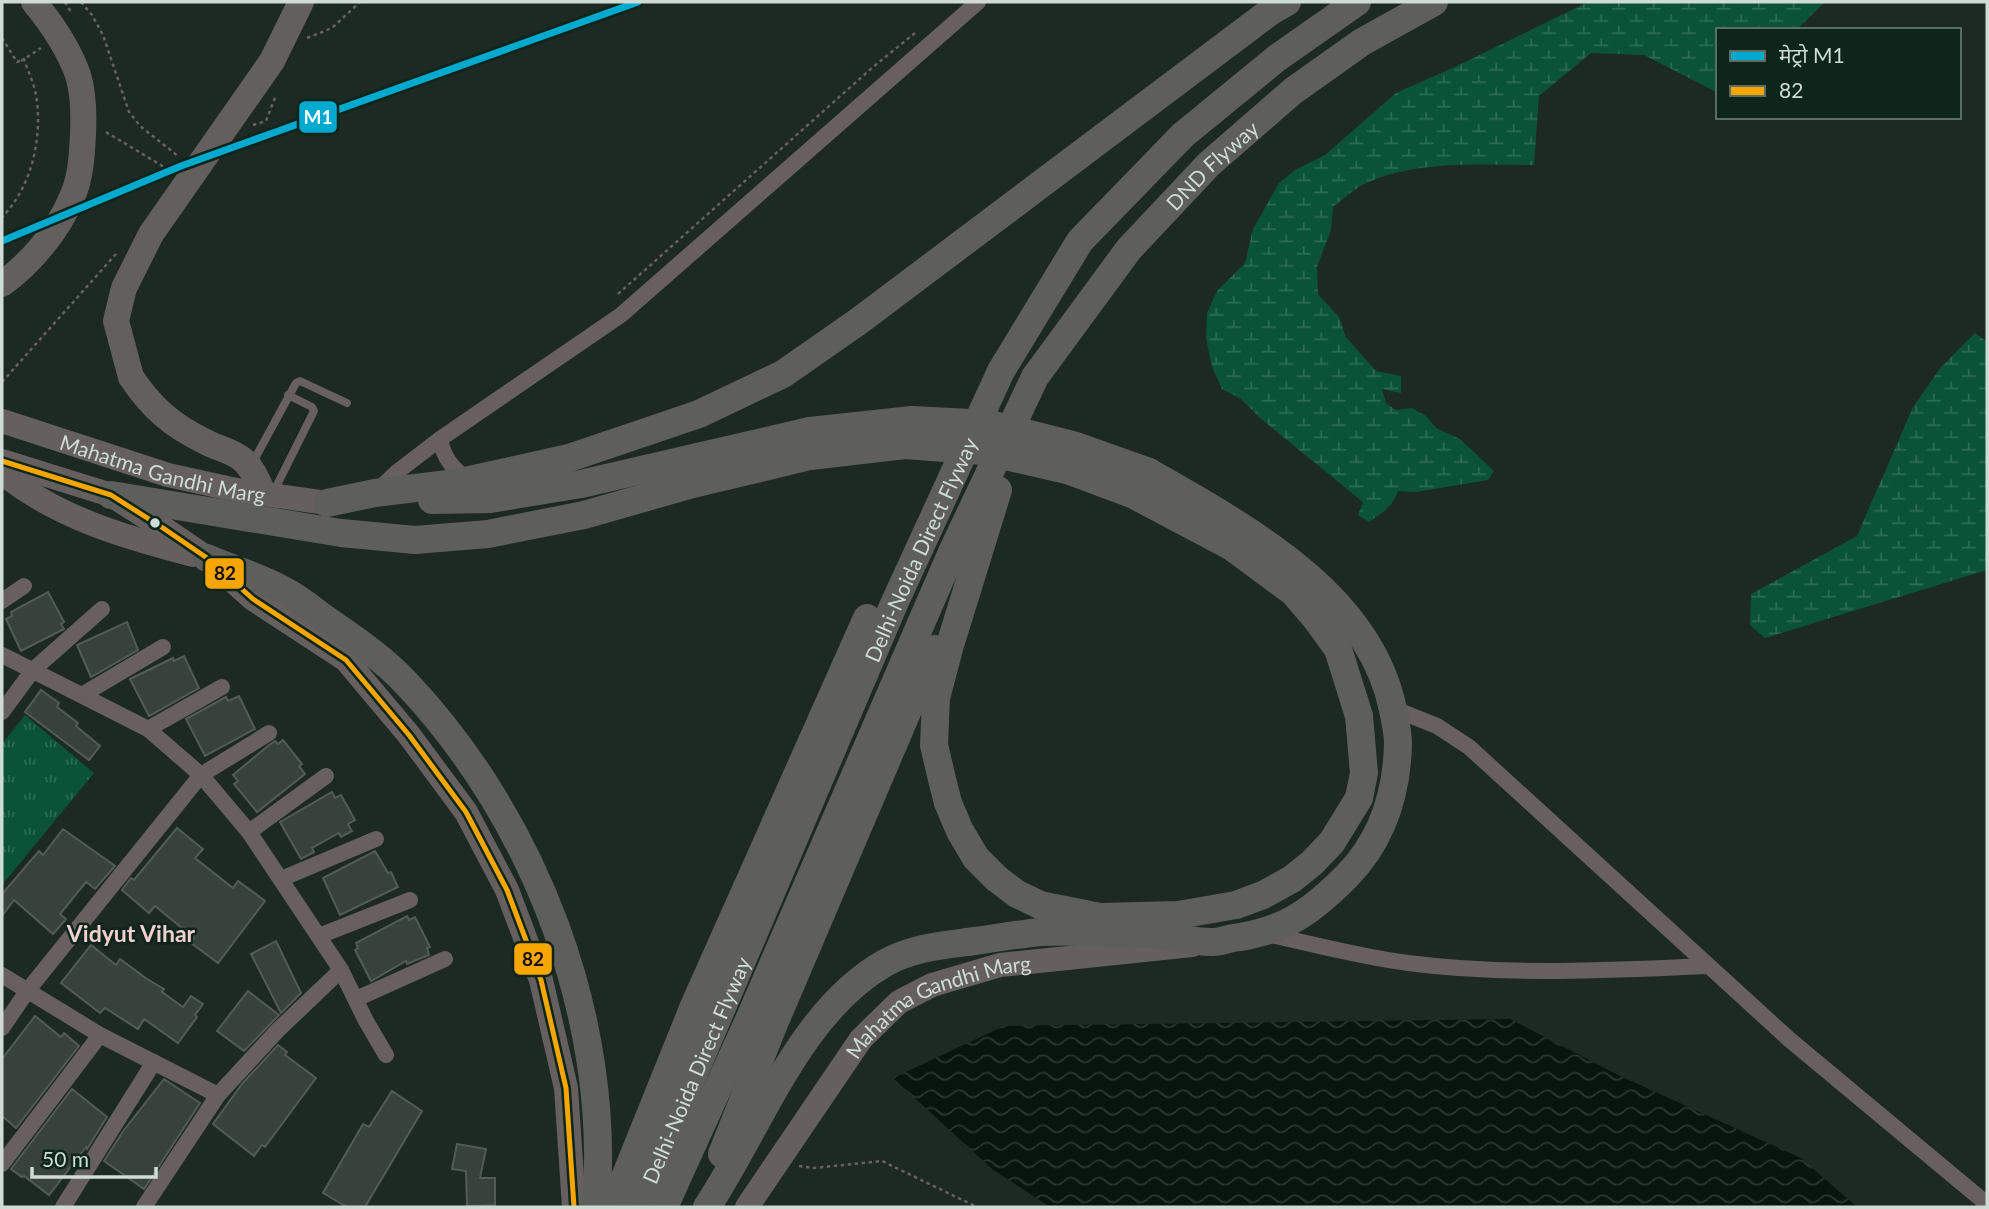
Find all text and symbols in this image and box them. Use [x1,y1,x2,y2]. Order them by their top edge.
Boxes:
legend [1716,28,1961,119]
text: मेट्रो M1 [1779,42,1845,68]
text: 82 [1779,77,1803,102]
line badge: M1 [298,100,338,134]
text: M1 [304,105,332,128]
street label: DND Flyway [1160,115,1263,215]
street label: Mahatma Gandhi Marg [57,428,267,507]
street label: Delhi-Noida Direct Flyway [858,433,982,665]
unlabelled marker [148,516,162,530]
line badge: 82 [204,557,245,590]
text: 82 [214,561,236,584]
district label: Vidyut Vihar [66,919,196,947]
line badge: 82 [513,942,553,976]
text: 82 [522,947,544,970]
street label: Mahatma Gandhi Marg [840,949,1032,1062]
street label: Delhi-Noida Direct Flyway [636,953,755,1187]
scale bar [32,1136,156,1180]
text: 50 m [42,1146,89,1171]

